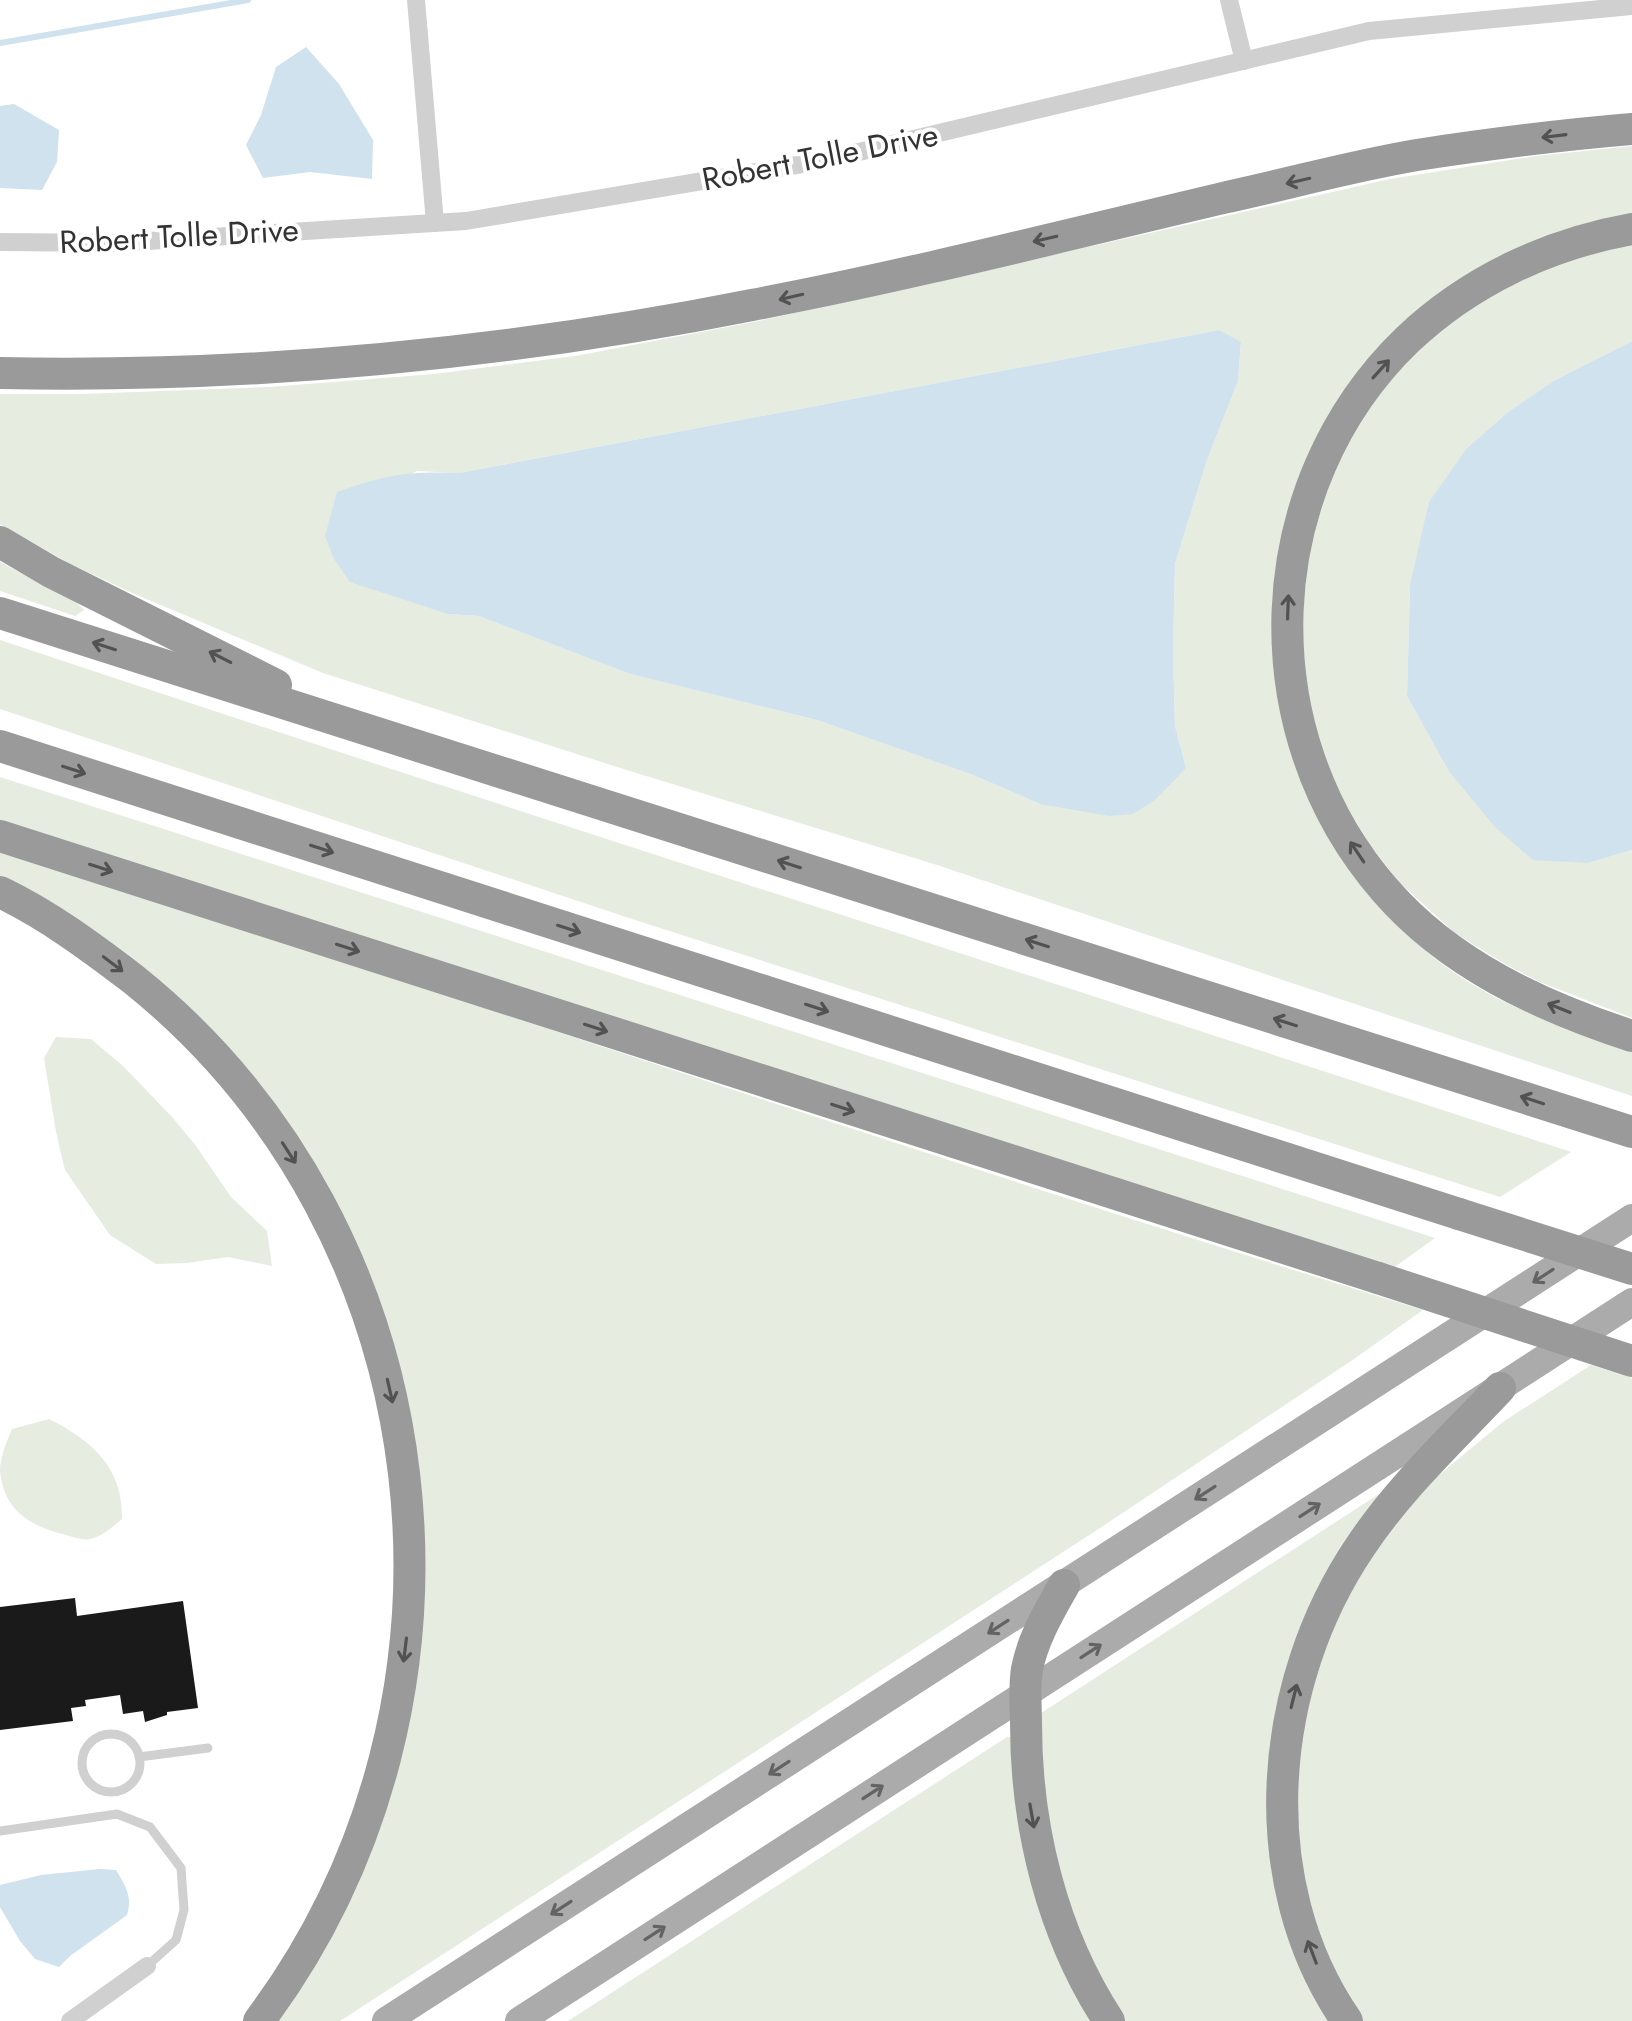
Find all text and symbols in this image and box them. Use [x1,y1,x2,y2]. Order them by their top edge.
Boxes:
street label: Robert Tolle Drive [698,112,942,202]
one-way arrow [1541,129,1568,144]
one-way arrow [1286,174,1312,189]
street label: Robert Tolle Drive [58,207,300,265]
one-way arrow [1033,233,1058,248]
one-way arrow [779,290,805,305]
one-way arrow [1372,360,1390,380]
one-way arrow [1281,594,1296,621]
one-way arrow [91,638,117,653]
one-way arrow [208,648,232,664]
one-way arrow [61,763,87,778]
one-way arrow [1349,842,1365,864]
one-way arrow [309,843,334,858]
one-way arrow [777,856,802,870]
one-way arrow [88,862,113,877]
one-way arrow [557,922,582,937]
one-way arrow [1025,935,1050,949]
one-way arrow [335,941,361,956]
one-way arrow [102,956,123,973]
one-way arrow [1547,1000,1572,1015]
one-way arrow [804,1002,829,1016]
one-way arrow [1272,1013,1297,1028]
one-way arrow [583,1021,608,1036]
one-way arrow [1520,1092,1545,1107]
one-way arrow [831,1101,856,1116]
one-way arrow [280,1142,297,1164]
one-way arrow [1532,1268,1555,1284]
one-way arrow [383,1378,398,1404]
one-way arrow [1195,1485,1217,1501]
one-way arrow [1298,1502,1321,1518]
one-way arrow [987,1619,1010,1635]
one-way arrow [398,1636,413,1662]
one-way arrow [1080,1643,1102,1660]
one-way arrow [1287,1684,1302,1710]
one-way arrow [769,1759,791,1776]
one-way arrow [862,1784,884,1801]
one-way arrow [1026,1802,1041,1828]
one-way arrow [550,1901,573,1917]
one-way arrow [643,1925,666,1941]
one-way arrow [1304,1940,1318,1965]

